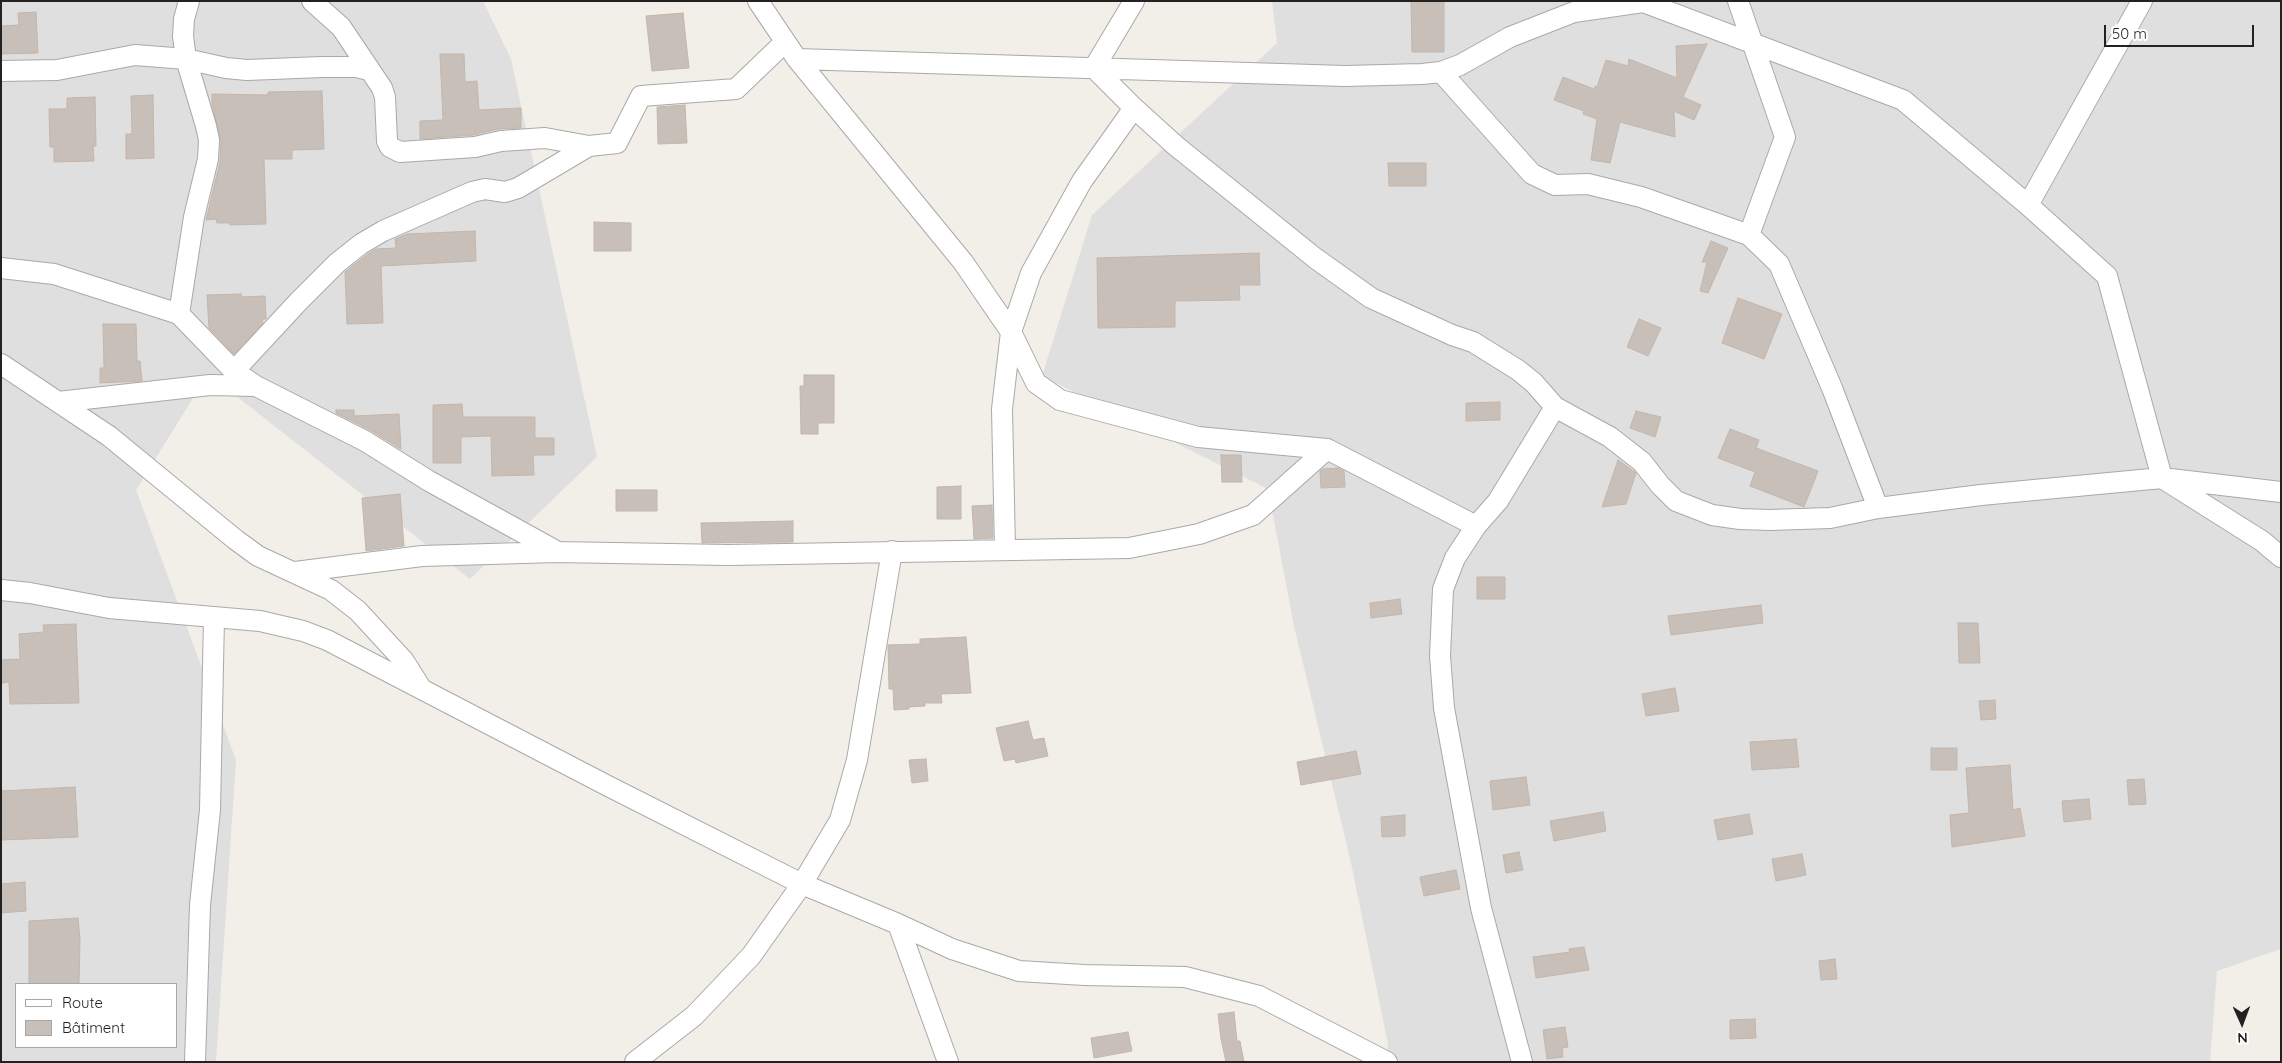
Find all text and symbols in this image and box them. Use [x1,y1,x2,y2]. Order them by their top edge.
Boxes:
scale bar [2107,15,2257,47]
text: 50 m [2112,24,2147,43]
legend [15,983,178,1048]
text: Route [62,993,103,1012]
north arrow [2217,998,2267,1048]
text: Bâtiment [62,1018,125,1037]
text: N [2237,1029,2248,1047]

